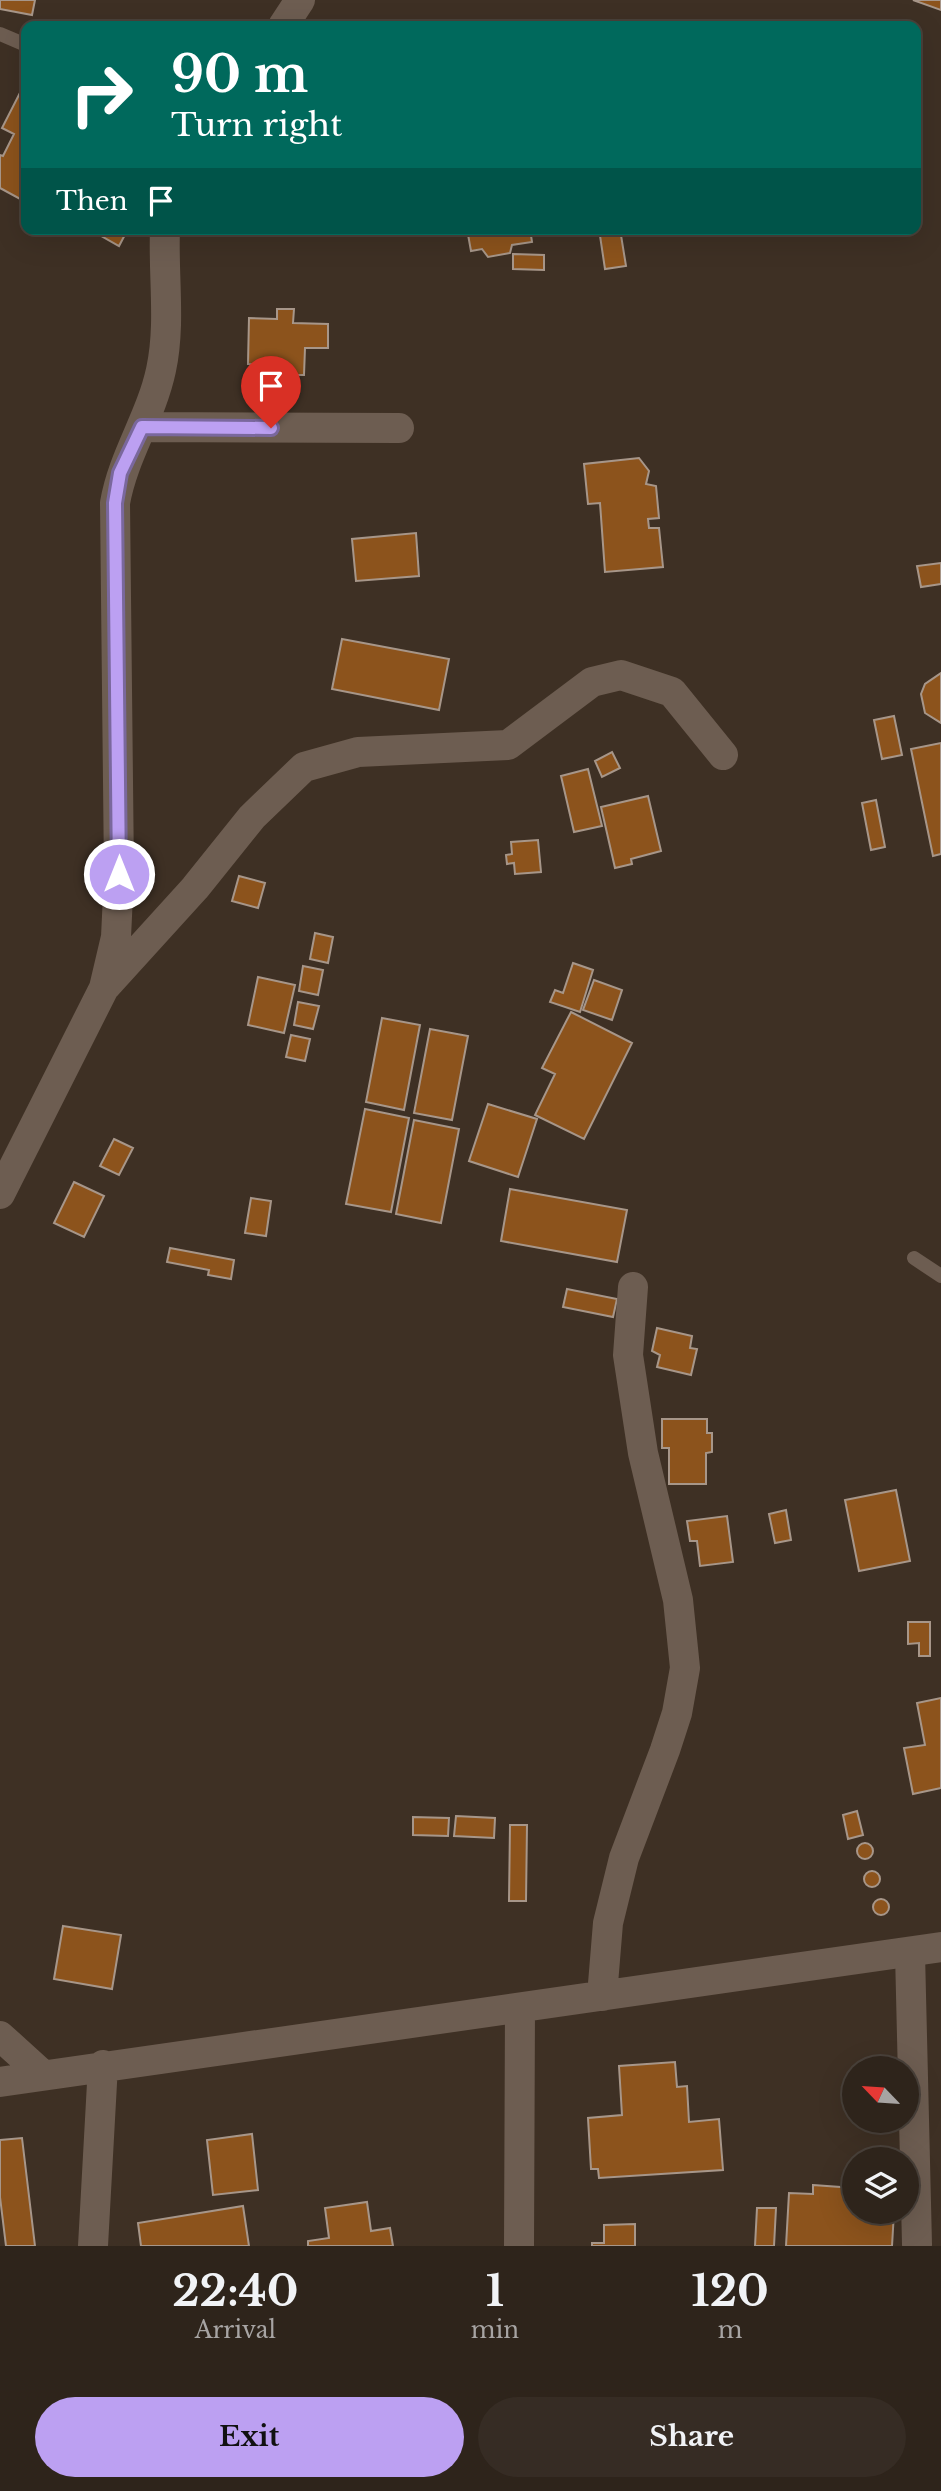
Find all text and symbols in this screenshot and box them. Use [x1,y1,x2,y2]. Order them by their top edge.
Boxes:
text: 90 m [171,44,308,105]
icon: right [56,49,147,140]
text: Turn right [171,105,342,145]
icon: arrive [142,182,180,220]
text: Then [56,185,128,217]
pin [241,356,301,428]
icon: arrive [252,367,290,405]
position arrow [82,837,156,911]
north arrow [842,2056,919,2133]
map controls [842,2056,919,2224]
button: layers [842,2147,919,2224]
text: 22:40 [172,2265,298,2317]
text: 1 [486,2265,504,2317]
text: 120 [691,2265,769,2317]
text: Arrival [195,2316,276,2344]
text: min [471,2316,519,2344]
text: m [718,2316,742,2344]
button: Exit [35,2397,464,2477]
button: Share [478,2397,906,2477]

